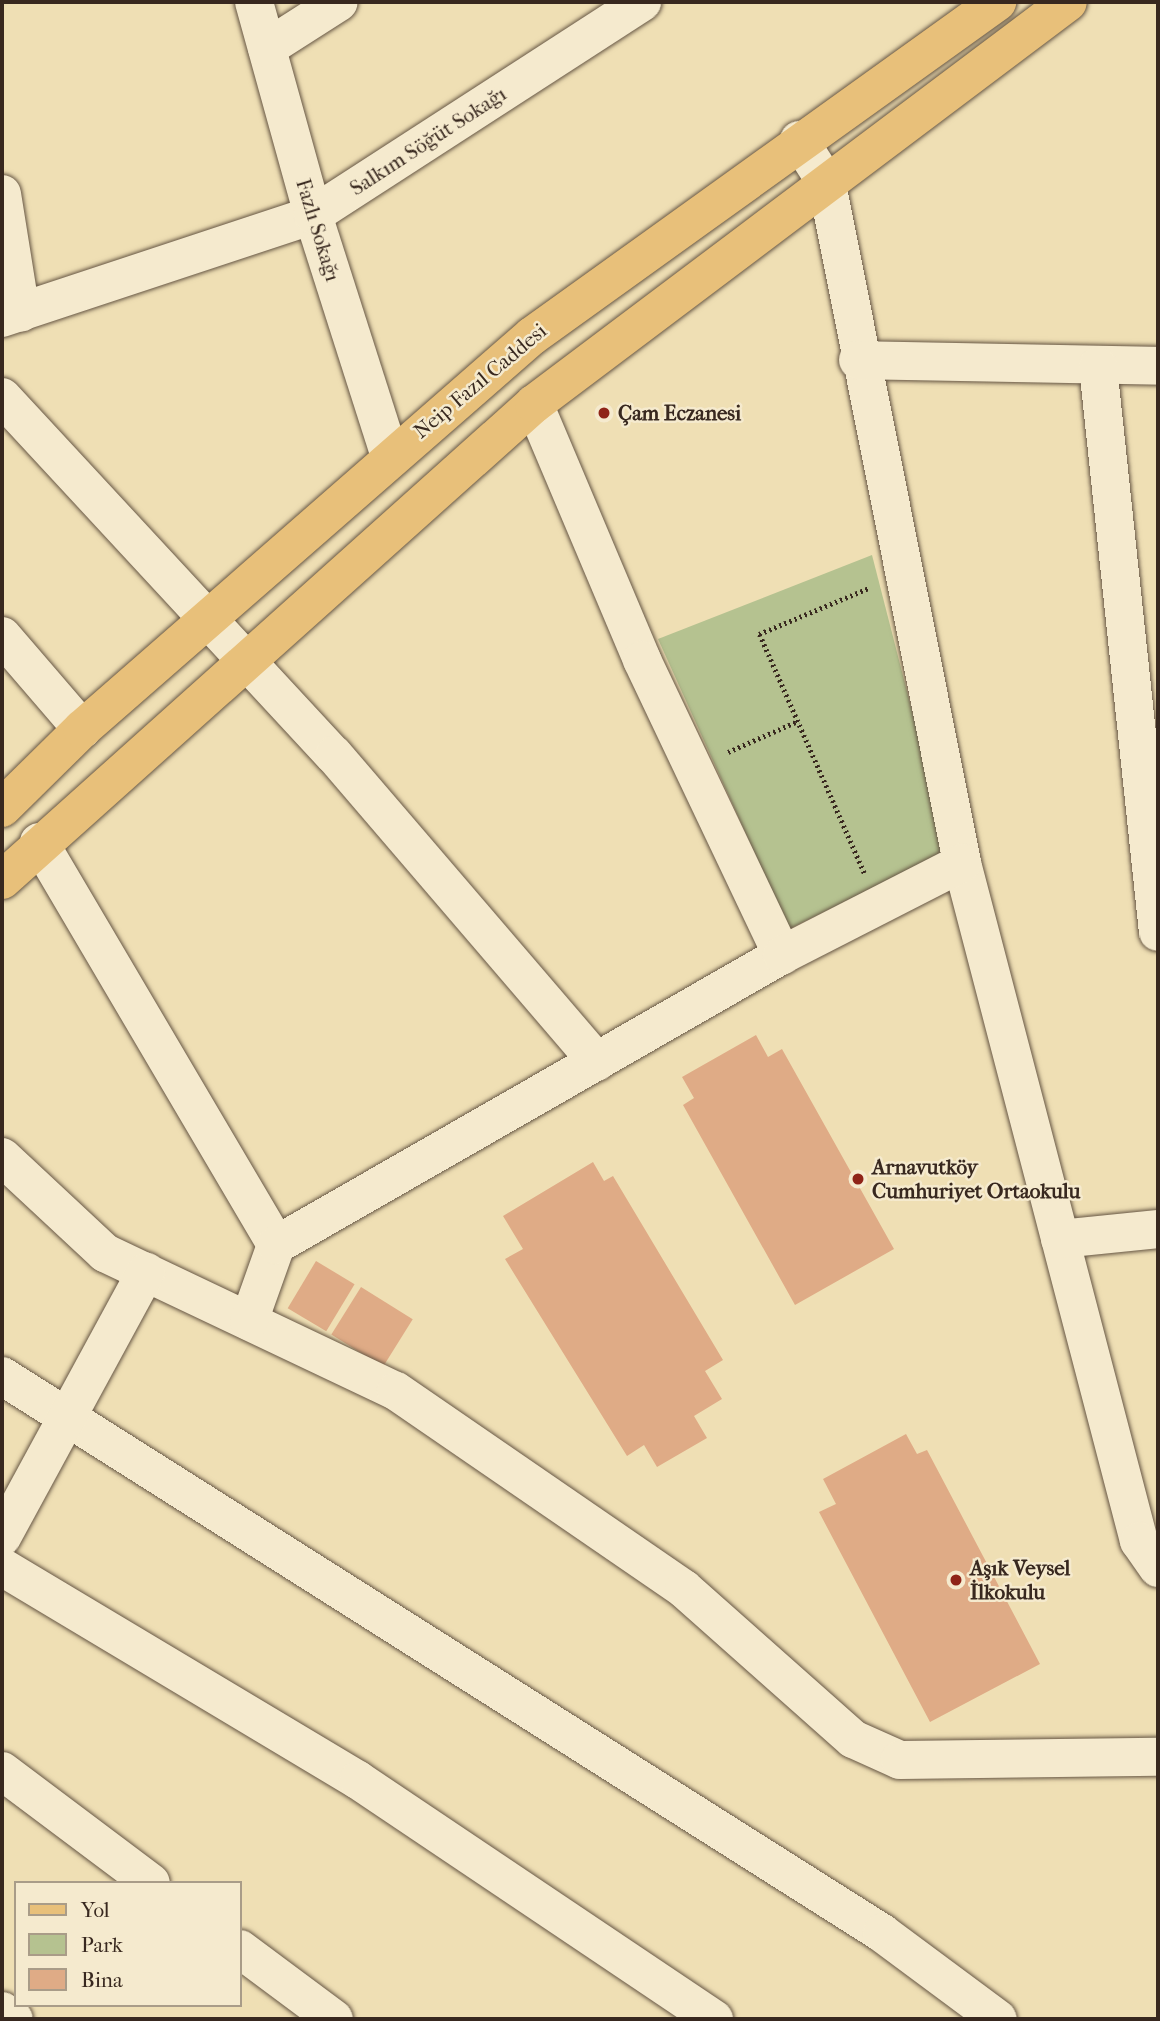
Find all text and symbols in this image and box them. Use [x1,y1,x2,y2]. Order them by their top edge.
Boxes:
street label: Salkım Söğüt Sokağı [345,81,511,201]
street label: Fazlı Sokağı [290,176,346,284]
street label: Neip Fazıl Caddesi [408,318,552,444]
place label: Çam Eczanesi [618,400,741,426]
marker: Çam Eczanesi [596,405,612,421]
place label: Arnavutköy Cumhuriyet Ortaokulu [872,1154,1080,1204]
marker: Arnavutköy Cumhuriyet Ortaokulu [850,1171,866,1187]
place label: Aşık Veysel İlkokulu [970,1555,1070,1605]
marker: Aşık Veysel İlkokulu [948,1572,964,1588]
legend [14,1881,242,2007]
text: Yol [81,1898,110,1922]
text: Park [81,1933,123,1957]
text: Bina [81,1968,123,1992]

